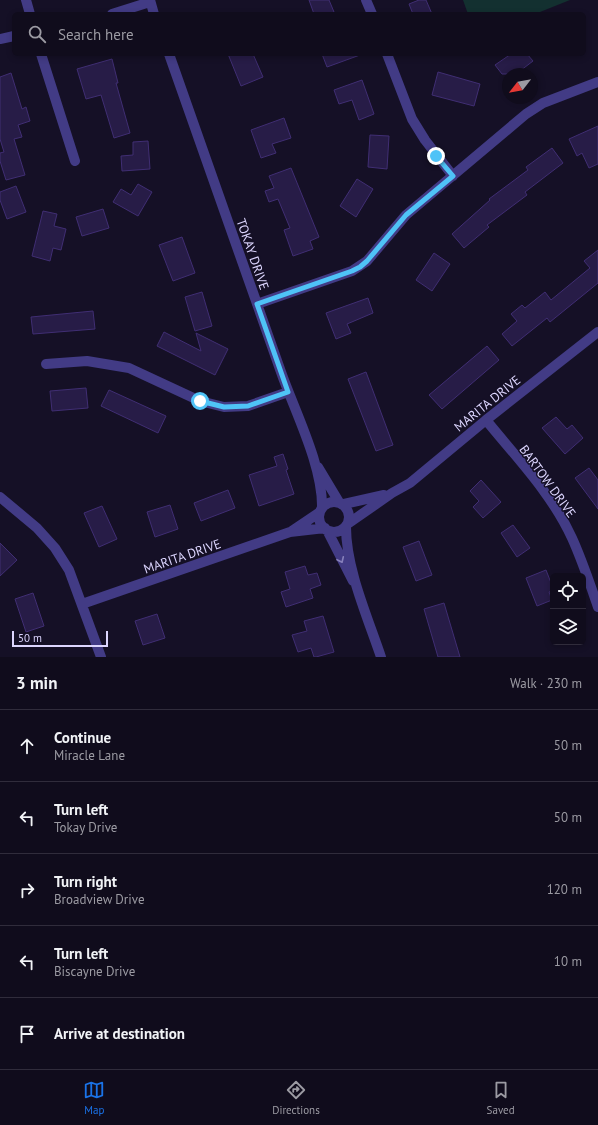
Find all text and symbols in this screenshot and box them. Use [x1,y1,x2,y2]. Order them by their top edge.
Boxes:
search box [12,12,586,56]
icon: search [26,23,48,45]
text: Search here [58,25,134,44]
north arrow [502,68,538,104]
route end [427,147,445,165]
street label: TOKAY DRIVE [232,216,273,292]
street label: MARITA DRIVE [451,371,524,435]
route start [191,392,209,410]
street label: BARTOW DRIVE [516,442,580,521]
street label: MARITA DRIVE [141,535,223,578]
one-way arrow [336,555,344,563]
map controls [550,573,586,645]
button: locate [550,573,586,609]
button: layers [550,609,586,645]
scale bar [12,629,108,648]
text: 50 m [18,631,42,645]
text: 3 min [16,672,57,694]
text: Walk · 230 m [510,675,582,692]
text: Continue [54,728,111,747]
icon: ahead [16,735,38,757]
text: 50 m [554,737,582,754]
text: Miracle Lane [54,747,125,764]
text: Turn left [54,800,108,819]
icon: left [16,807,38,829]
text: 50 m [554,809,582,826]
text: Tokay Drive [54,819,117,836]
text: Turn right [54,872,117,891]
icon: right [16,879,38,901]
text: 120 m [547,881,582,898]
text: Broadview Drive [54,891,144,908]
text: Turn left [54,944,108,963]
icon: left [16,951,38,973]
text: 10 m [554,953,582,970]
text: Biscayne Drive [54,963,135,980]
icon: arrive [16,1023,38,1045]
text: Arrive at destination [54,1024,185,1043]
tab: Map [83,1079,105,1117]
tab: Directions [272,1079,320,1117]
tab: Saved [487,1079,515,1117]

